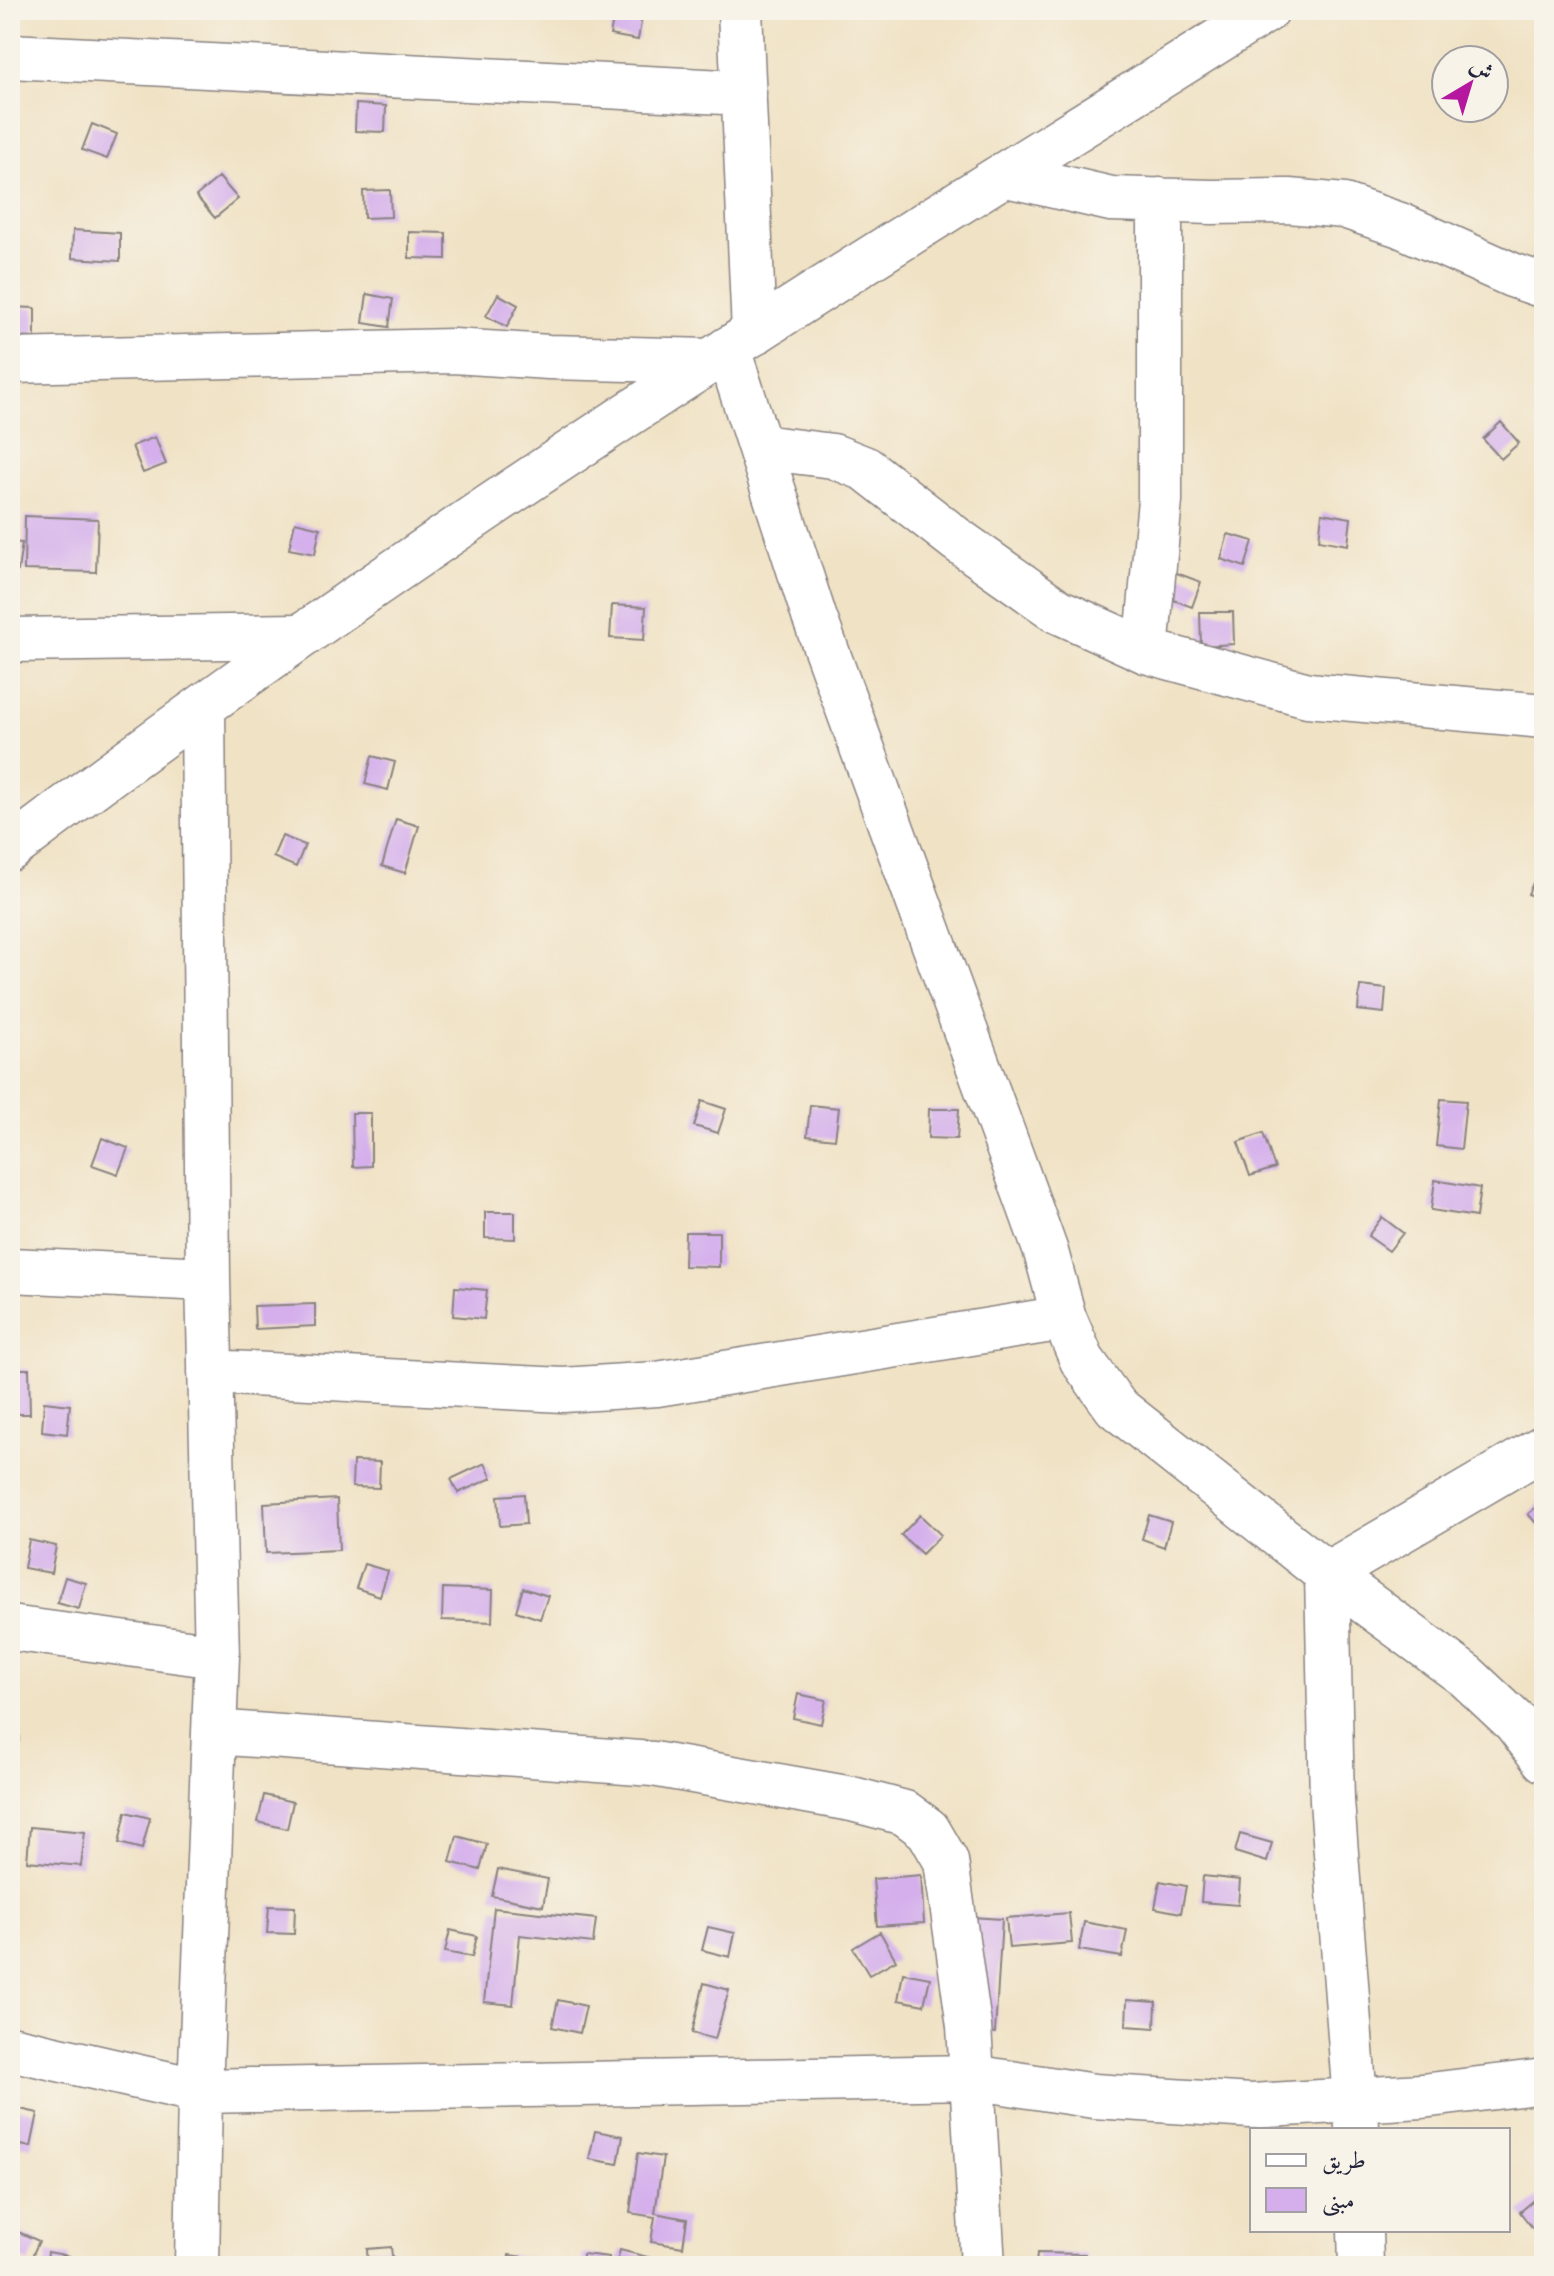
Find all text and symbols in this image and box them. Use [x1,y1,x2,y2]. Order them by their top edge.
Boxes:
north arrow [1430,44,1510,124]
text: ش [1464,49,1501,88]
legend [1250,2128,1510,2232]
text: طريق [1322,2142,1366,2177]
text: مبنى [1322,2182,1355,2217]

